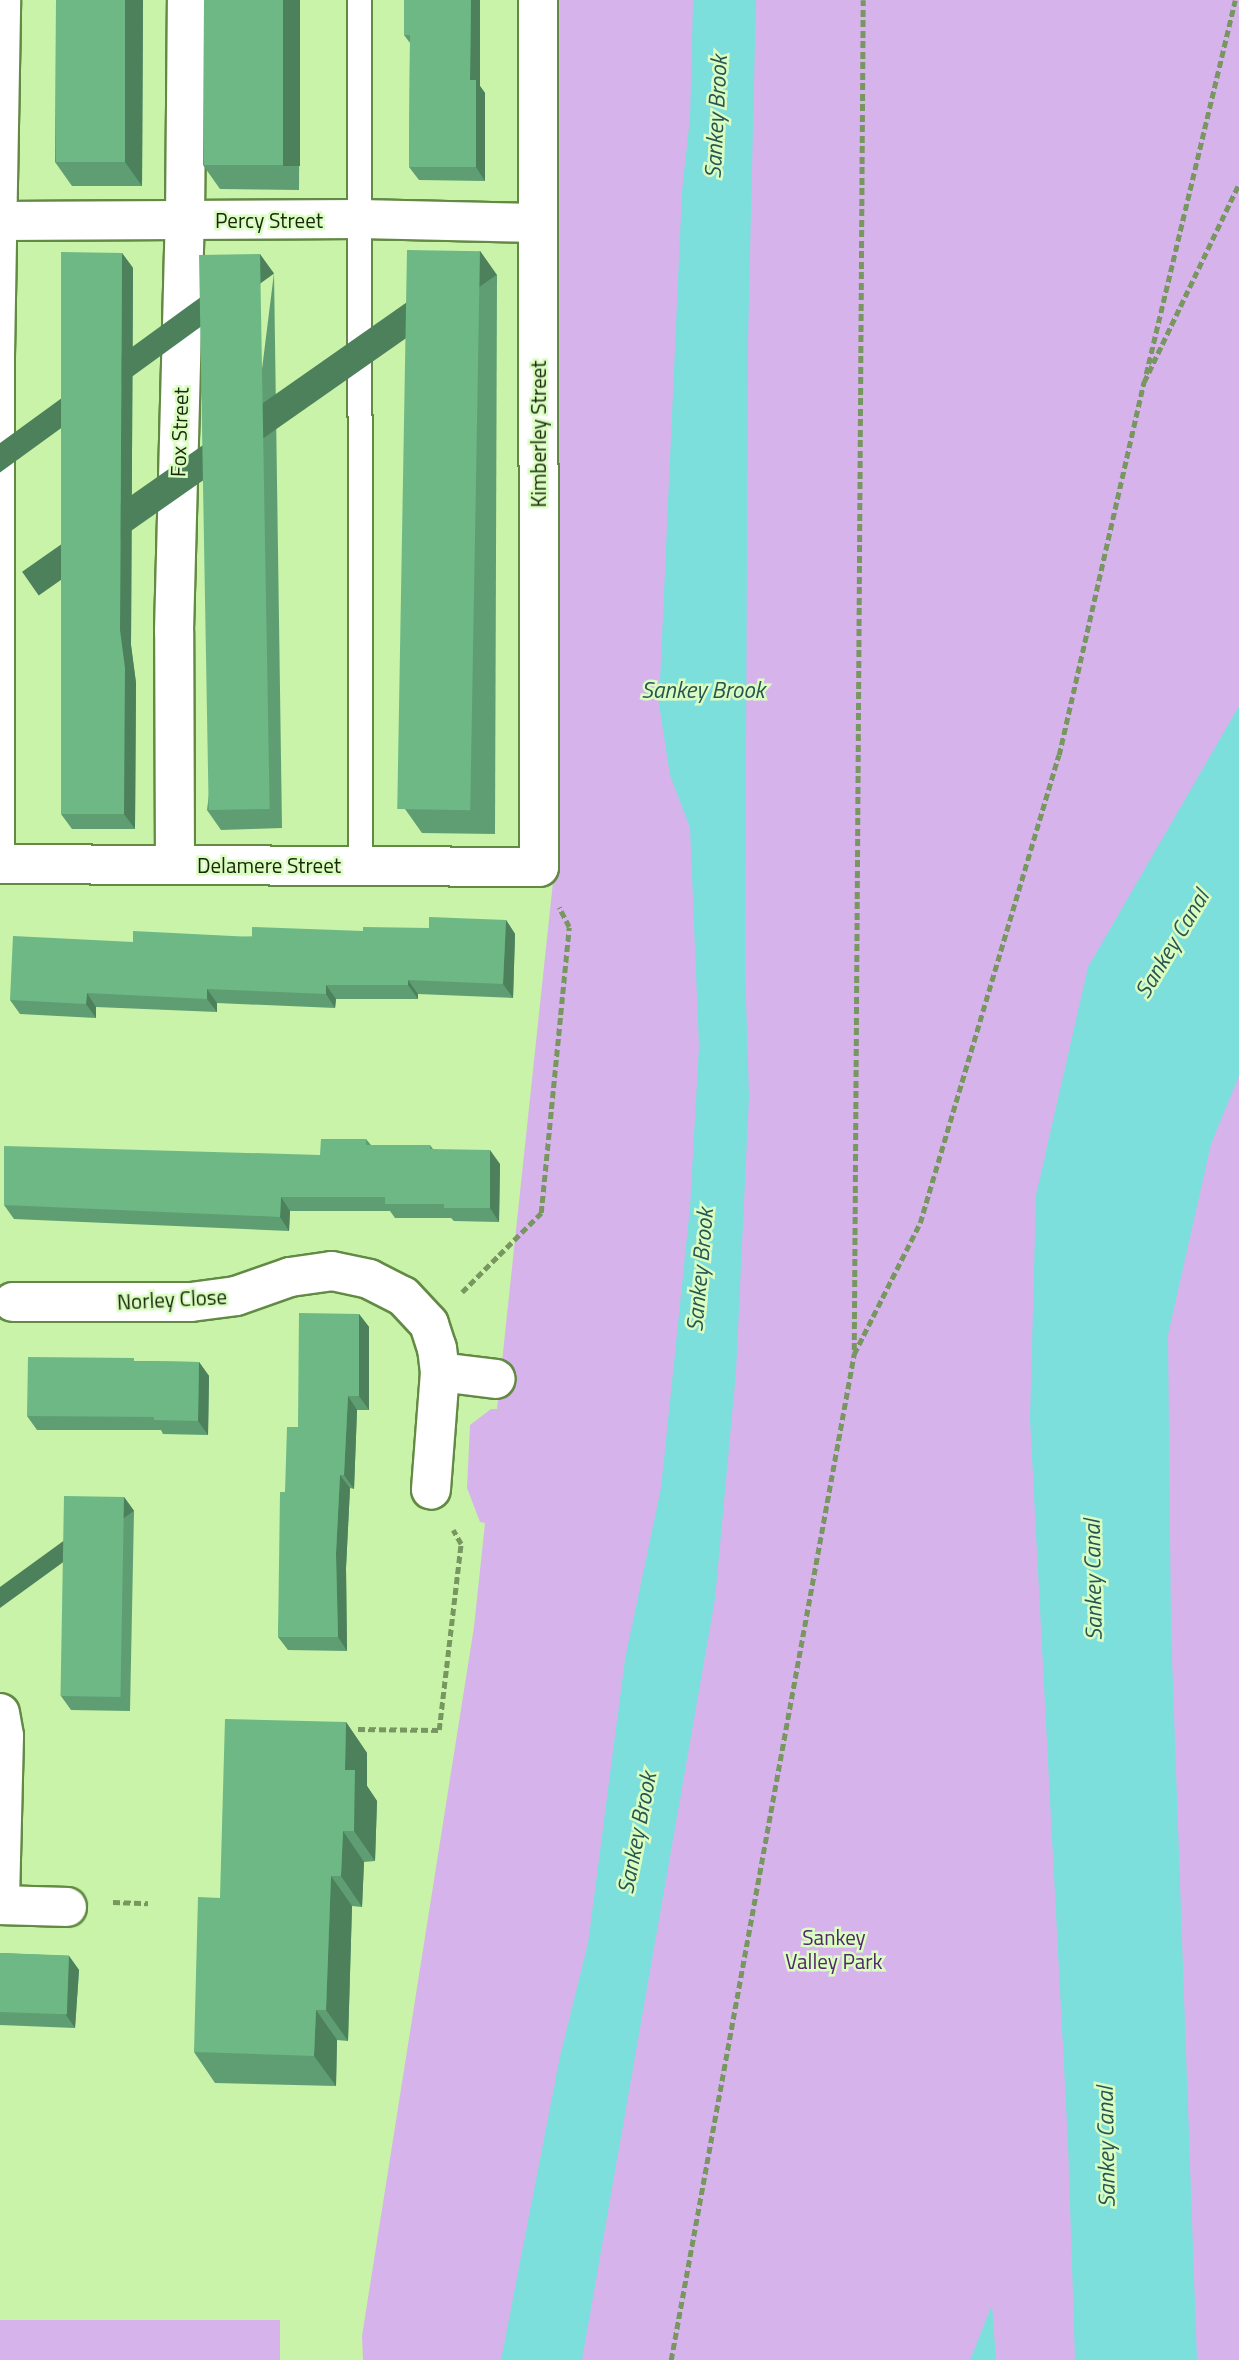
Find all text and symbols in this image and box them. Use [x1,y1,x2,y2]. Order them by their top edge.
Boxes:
water label: Sankey Brook [699,55,733,179]
street label: Percy Street [215,207,323,233]
street label: Kimberley Street [525,360,551,508]
street label: Fox Street [165,387,193,477]
water label: Sankey Brook [641,676,765,704]
street label: Delamere Street [197,852,341,878]
water label: Sankey Canal [1129,885,1215,1003]
water label: Sankey Brook [681,1207,719,1333]
street label: Norley Close [116,1284,228,1314]
water label: Sankey Canal [1078,1519,1108,1641]
water label: Sankey Brook [612,1770,662,1896]
park label: Sankey Valley Park [785,1924,883,1974]
water label: Sankey Canal [1091,2086,1121,2208]

